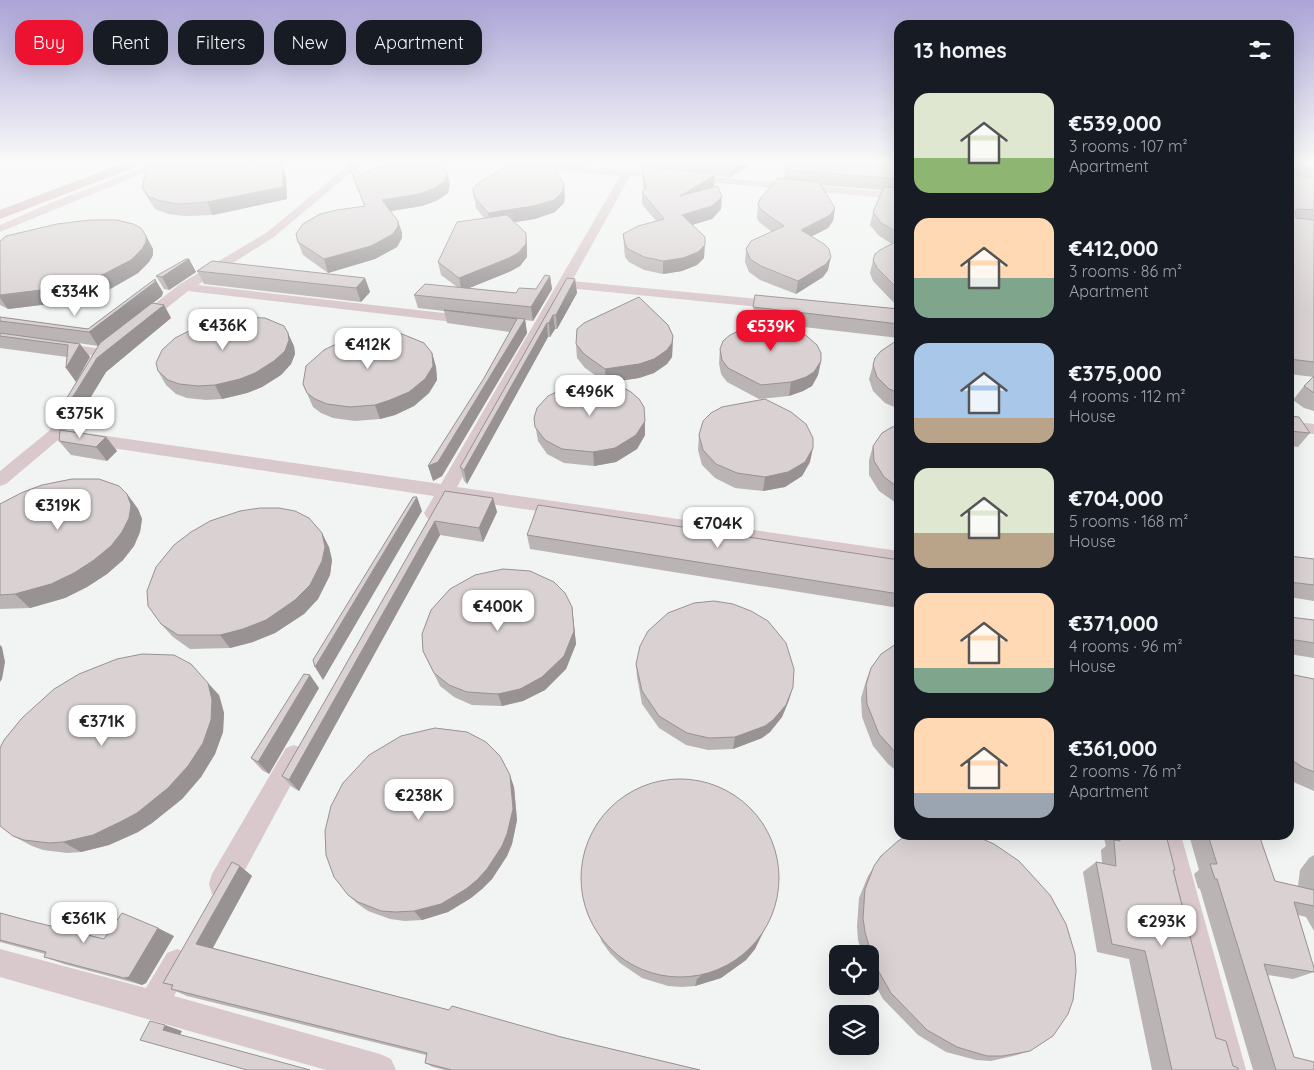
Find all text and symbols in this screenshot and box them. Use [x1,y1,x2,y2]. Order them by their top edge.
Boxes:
chip: Buy [15,20,83,65]
chip: Rent [93,20,168,65]
chip: Filters [178,20,264,65]
chip: New [274,20,346,65]
chip: Apartment [356,20,482,65]
icon: filters [1246,36,1274,64]
text: 13 homes [914,37,1007,63]
text: €539,000 [1069,110,1162,136]
icon: home [954,113,1014,173]
text: 3 rooms · 107 m² [1069,136,1188,156]
text: Apartment [1069,156,1149,176]
text: €412,000 [1069,235,1158,261]
icon: home [954,238,1014,298]
text: 3 rooms · 86 m² [1069,261,1182,281]
pin: €334K [40,274,110,317]
text: €334K [51,281,99,301]
text: Apartment [1069,281,1149,301]
pin: €436K [188,308,258,351]
pin: €539K [736,310,806,352]
text: €436K [199,315,247,335]
text: €539K [747,316,795,336]
pin: €412K [333,328,403,370]
text: €412K [346,334,390,354]
text: €375,000 [1069,360,1162,386]
icon: home [954,363,1014,423]
pin: €496K [555,374,625,417]
text: €496K [566,381,614,401]
text: 4 rooms · 112 m² [1069,386,1186,406]
pin: €375K [45,396,115,439]
text: €375K [56,403,104,423]
text: House [1069,406,1116,426]
text: €704,000 [1069,485,1163,511]
pin: €319K [23,488,93,531]
icon: home [954,488,1014,548]
text: €319K [36,495,80,515]
pin: €704K [683,506,753,549]
text: 5 rooms · 168 m² [1069,511,1188,531]
text: €704K [694,513,742,533]
text: House [1069,531,1116,551]
pin: €400K [463,590,533,632]
text: €400K [473,596,523,616]
text: €371,000 [1069,610,1158,636]
icon: home [954,613,1014,673]
text: 4 rooms · 96 m² [1069,636,1182,656]
text: House [1069,656,1116,676]
pin: €371K [67,704,137,747]
text: €371K [80,711,124,731]
text: €361,000 [1069,735,1157,761]
icon: home [954,738,1014,798]
text: 2 rooms · 76 m² [1069,761,1182,781]
pin: €238K [384,778,454,821]
text: Apartment [1069,781,1149,801]
text: €238K [396,785,442,805]
pin: €361K [49,902,119,944]
pin: €293K [1127,904,1197,947]
text: €361K [62,908,106,928]
text: €293K [1138,911,1186,931]
map controls [829,945,879,1055]
button: locate [829,945,879,995]
button: layers [829,1005,879,1055]

